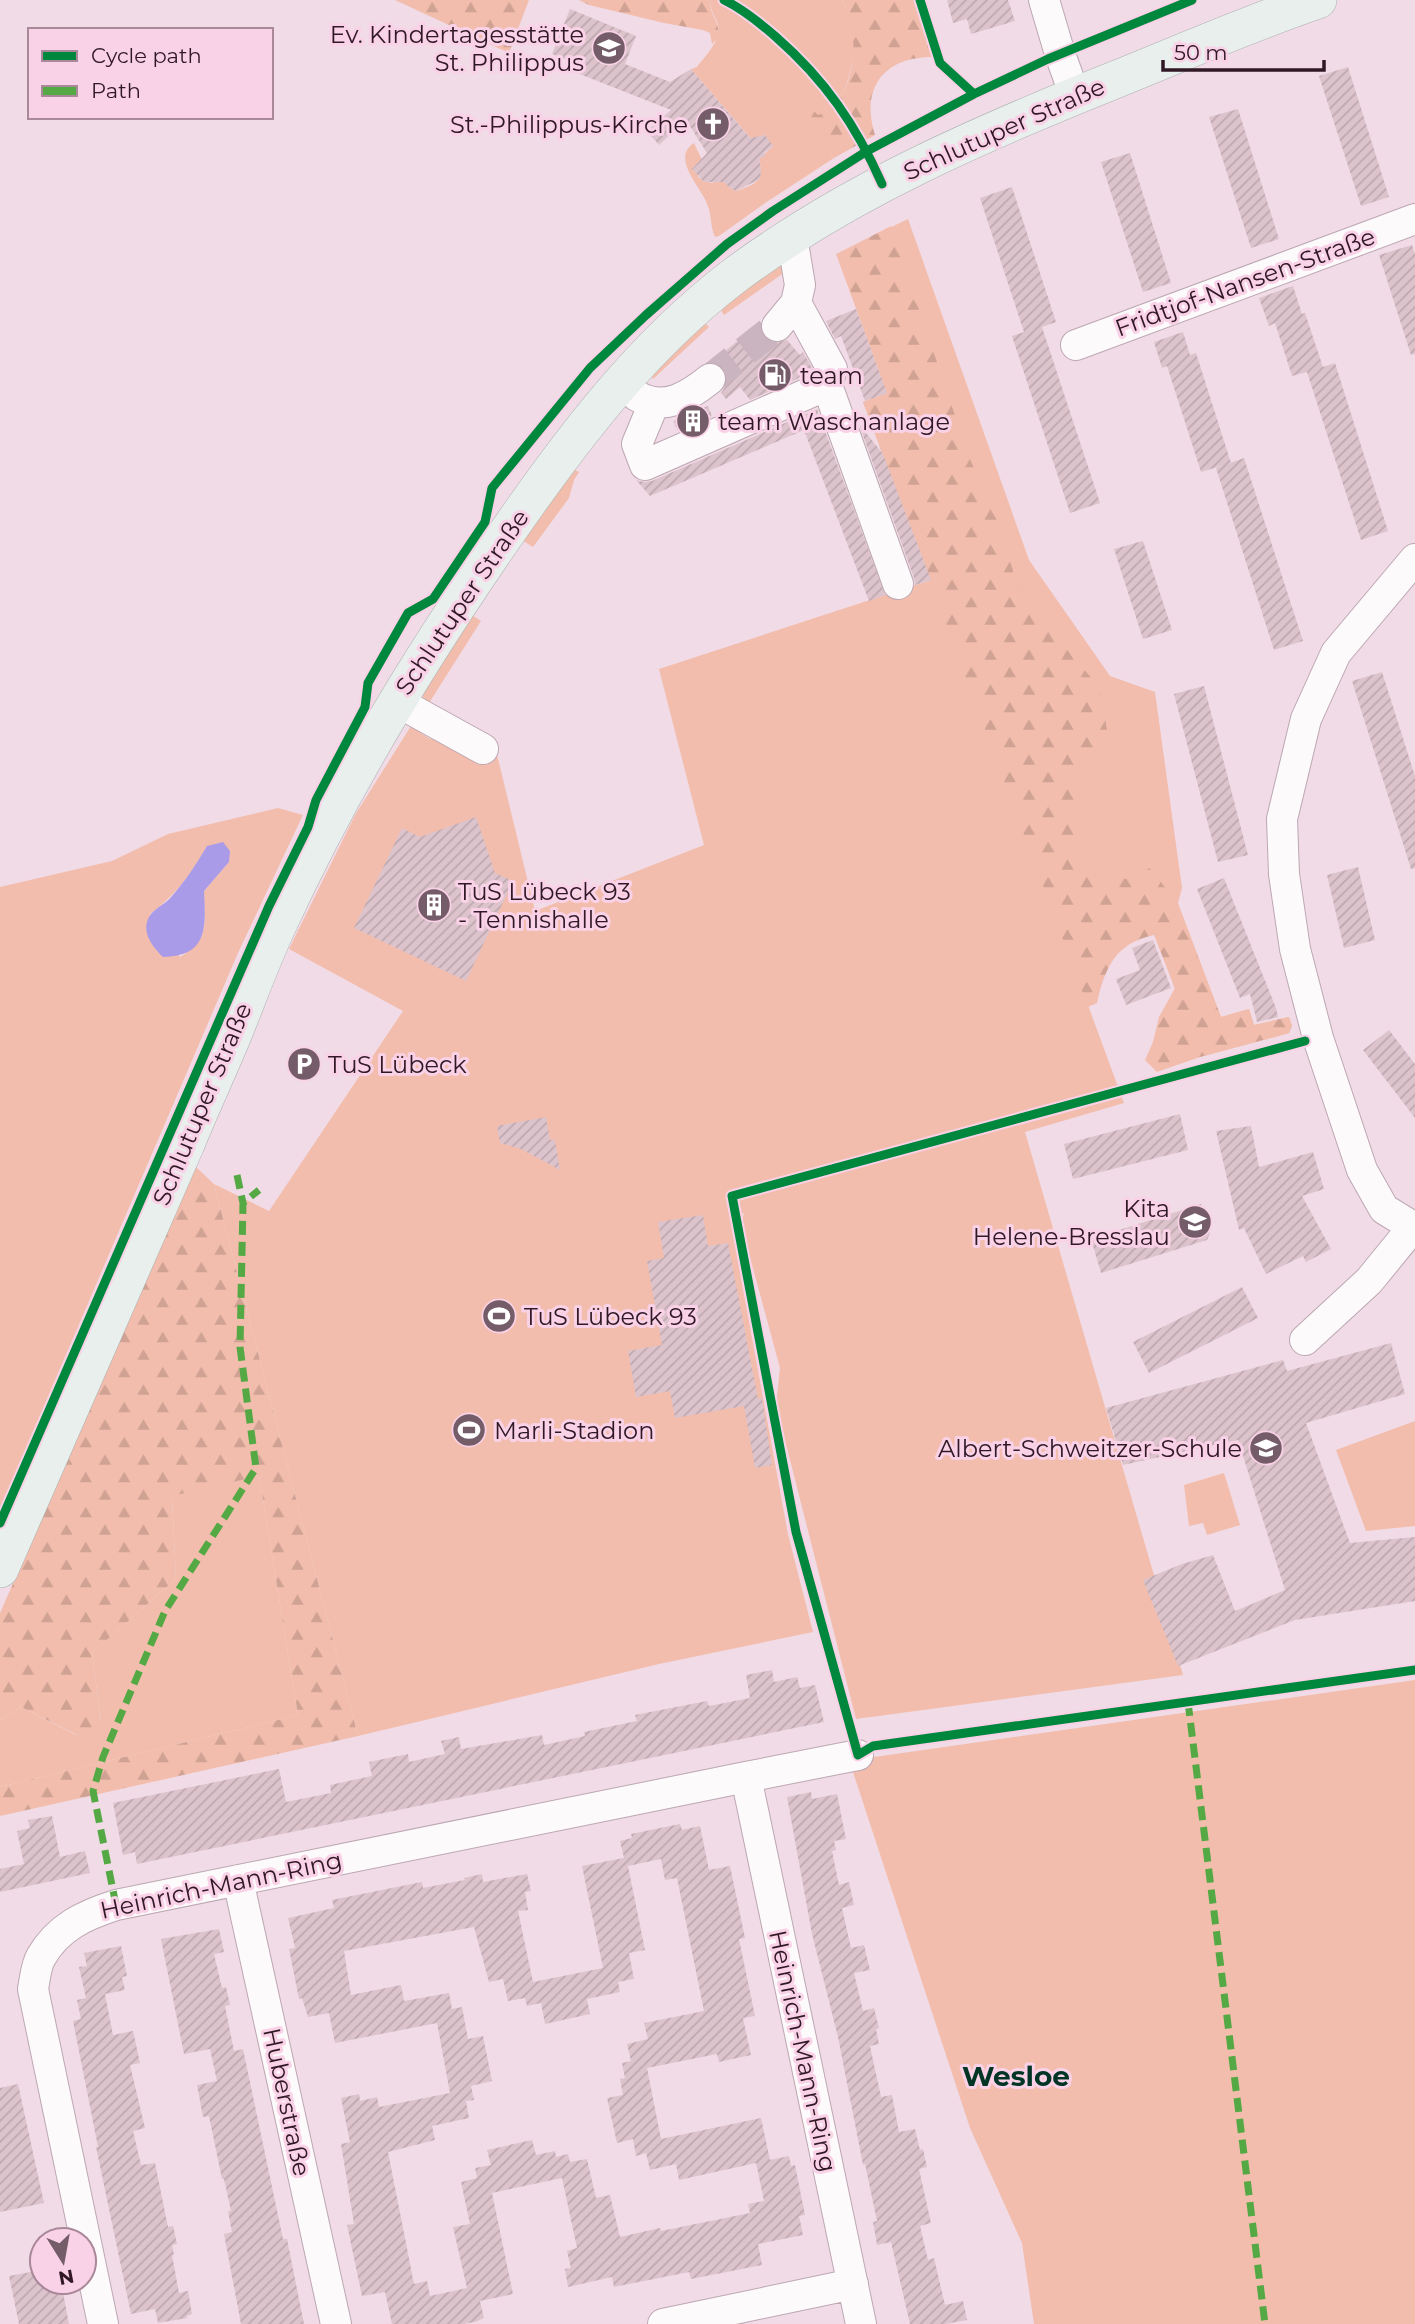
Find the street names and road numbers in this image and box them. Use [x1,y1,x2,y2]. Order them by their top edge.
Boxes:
street label: Schlutuper Straße [899,72,1109,186]
street label: Fridtjof-Nansen-Straße [1111,221,1379,343]
street label: Schlutuper Straße [389,504,535,700]
street label: Schlutuper Straße [146,998,258,1210]
street label: Heinrich-Mann-Ring [97,1845,345,1925]
street label: Heinrich-Mann-Ring [763,1927,843,2175]
street label: Huberstraße [257,2025,317,2179]

